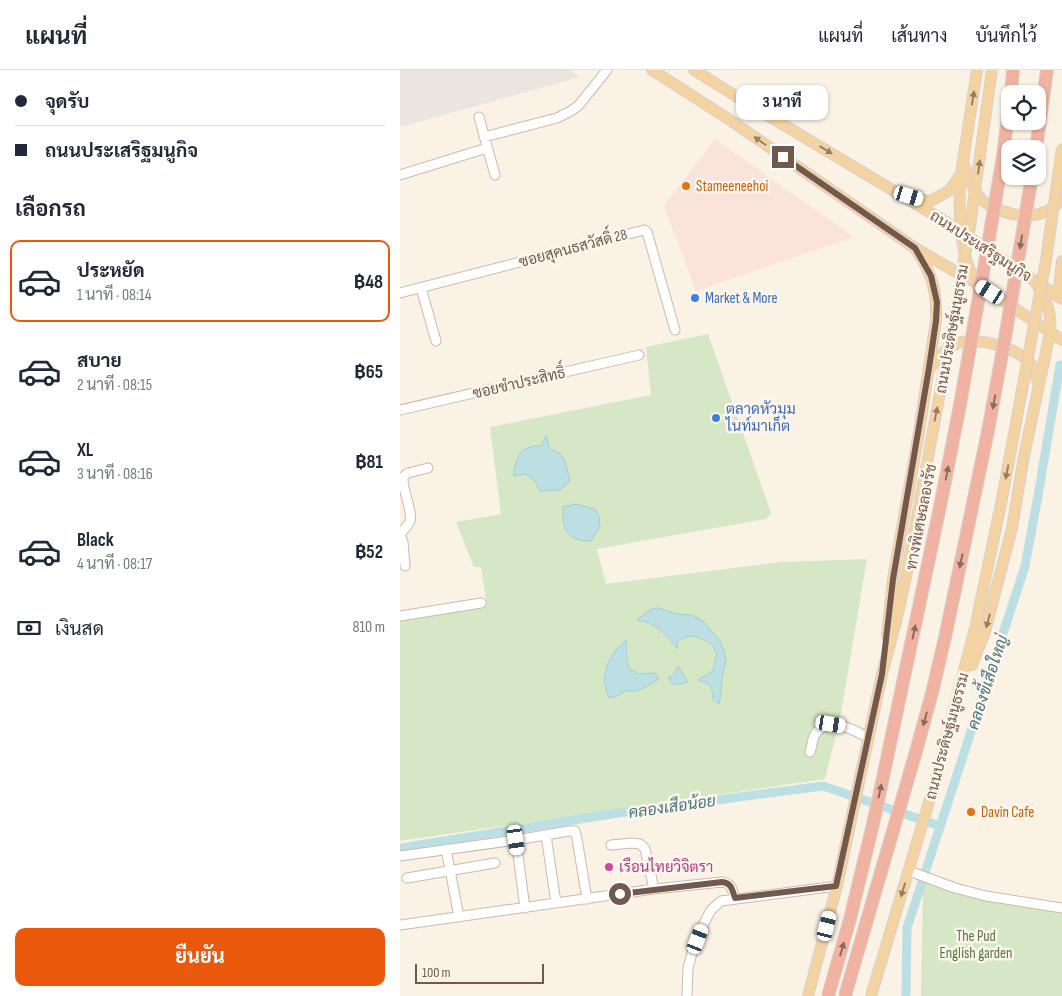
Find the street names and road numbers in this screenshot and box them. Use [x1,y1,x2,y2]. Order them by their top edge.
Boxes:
street label: ถนนประเสริฐมนูกิจ [926,206,1035,286]
street label: ซอยสุคนธสวัสดิ์ 28 [515,219,630,273]
street label: ถนนประดิษฐ์มนูธรรม [931,263,973,395]
street label: ซอยขำประสิทธิ์ [469,357,567,403]
street label: ทางพิเศษฉลองรัช [902,462,941,572]
street label: ถนนประดิษฐ์มนูธรรม [920,670,974,802]

